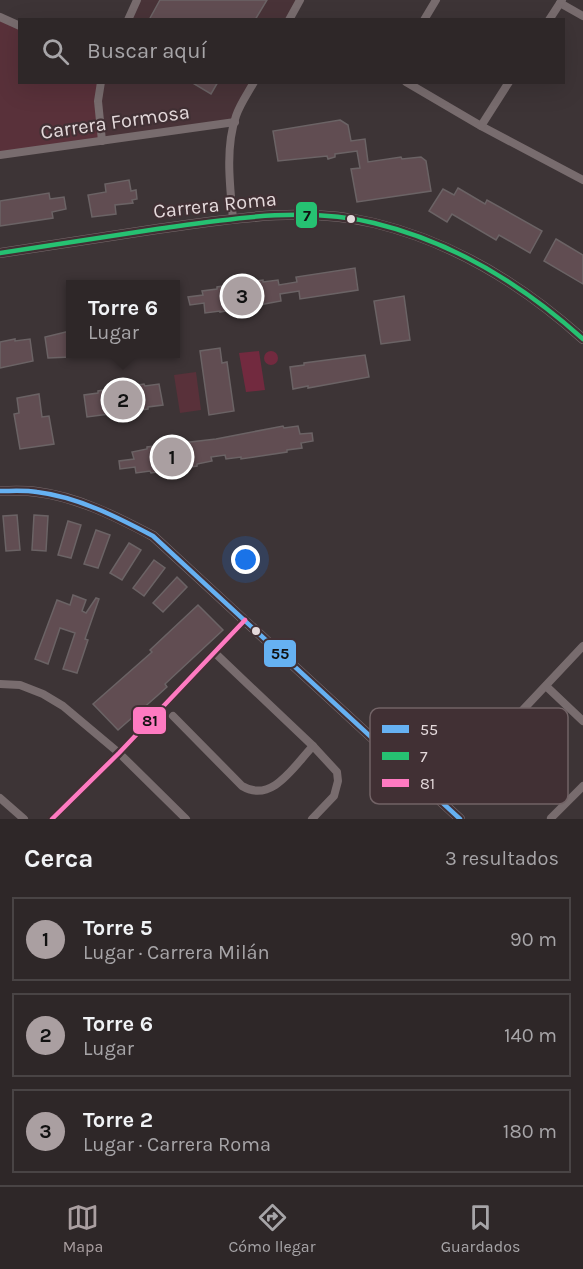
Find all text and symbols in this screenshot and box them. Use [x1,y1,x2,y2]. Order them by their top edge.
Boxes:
search box [18,18,565,84]
icon: search [39,35,72,68]
text: Buscar aquí [87,38,207,64]
street label: Carrera Formosa [39,100,191,144]
street label: Carrera Roma [152,187,278,223]
line badge: 7 [295,201,318,229]
text: 7 [303,206,311,225]
unlabelled marker [345,213,357,225]
pin: 3 [222,274,262,318]
popup [66,280,180,358]
text: Torre 6 [88,295,158,321]
text: Lugar [88,321,139,344]
pin: 2 [104,378,142,422]
pin: 1 [152,434,192,480]
your location [231,545,260,574]
unlabelled marker [250,625,262,637]
line badge: 55 [263,639,297,668]
text: 55 [271,644,289,663]
line badge: 81 [132,706,167,735]
legend [370,708,568,804]
text: 81 [142,711,158,730]
text: 55 [420,720,438,739]
text: 7 [420,747,428,766]
text: 81 [420,774,435,793]
text: Cerca [24,843,93,874]
text: 3 resultados [445,847,559,870]
text: Torre 5 [83,915,152,941]
text: 1 [42,928,49,951]
text: 90 m [510,928,557,951]
text: Lugar · Carrera Milán [83,941,270,964]
text: Torre 6 [83,1011,153,1037]
text: 2 [39,1024,52,1047]
text: 140 m [504,1024,557,1047]
text: Lugar [83,1037,134,1060]
text: Torre 2 [83,1107,153,1133]
text: 3 [39,1120,52,1143]
text: 180 m [503,1120,557,1143]
text: Lugar · Carrera Roma [83,1133,271,1156]
tab: Mapa [63,1201,103,1256]
tab: Cómo llegar [229,1201,315,1256]
tab: Guardados [441,1201,520,1256]

